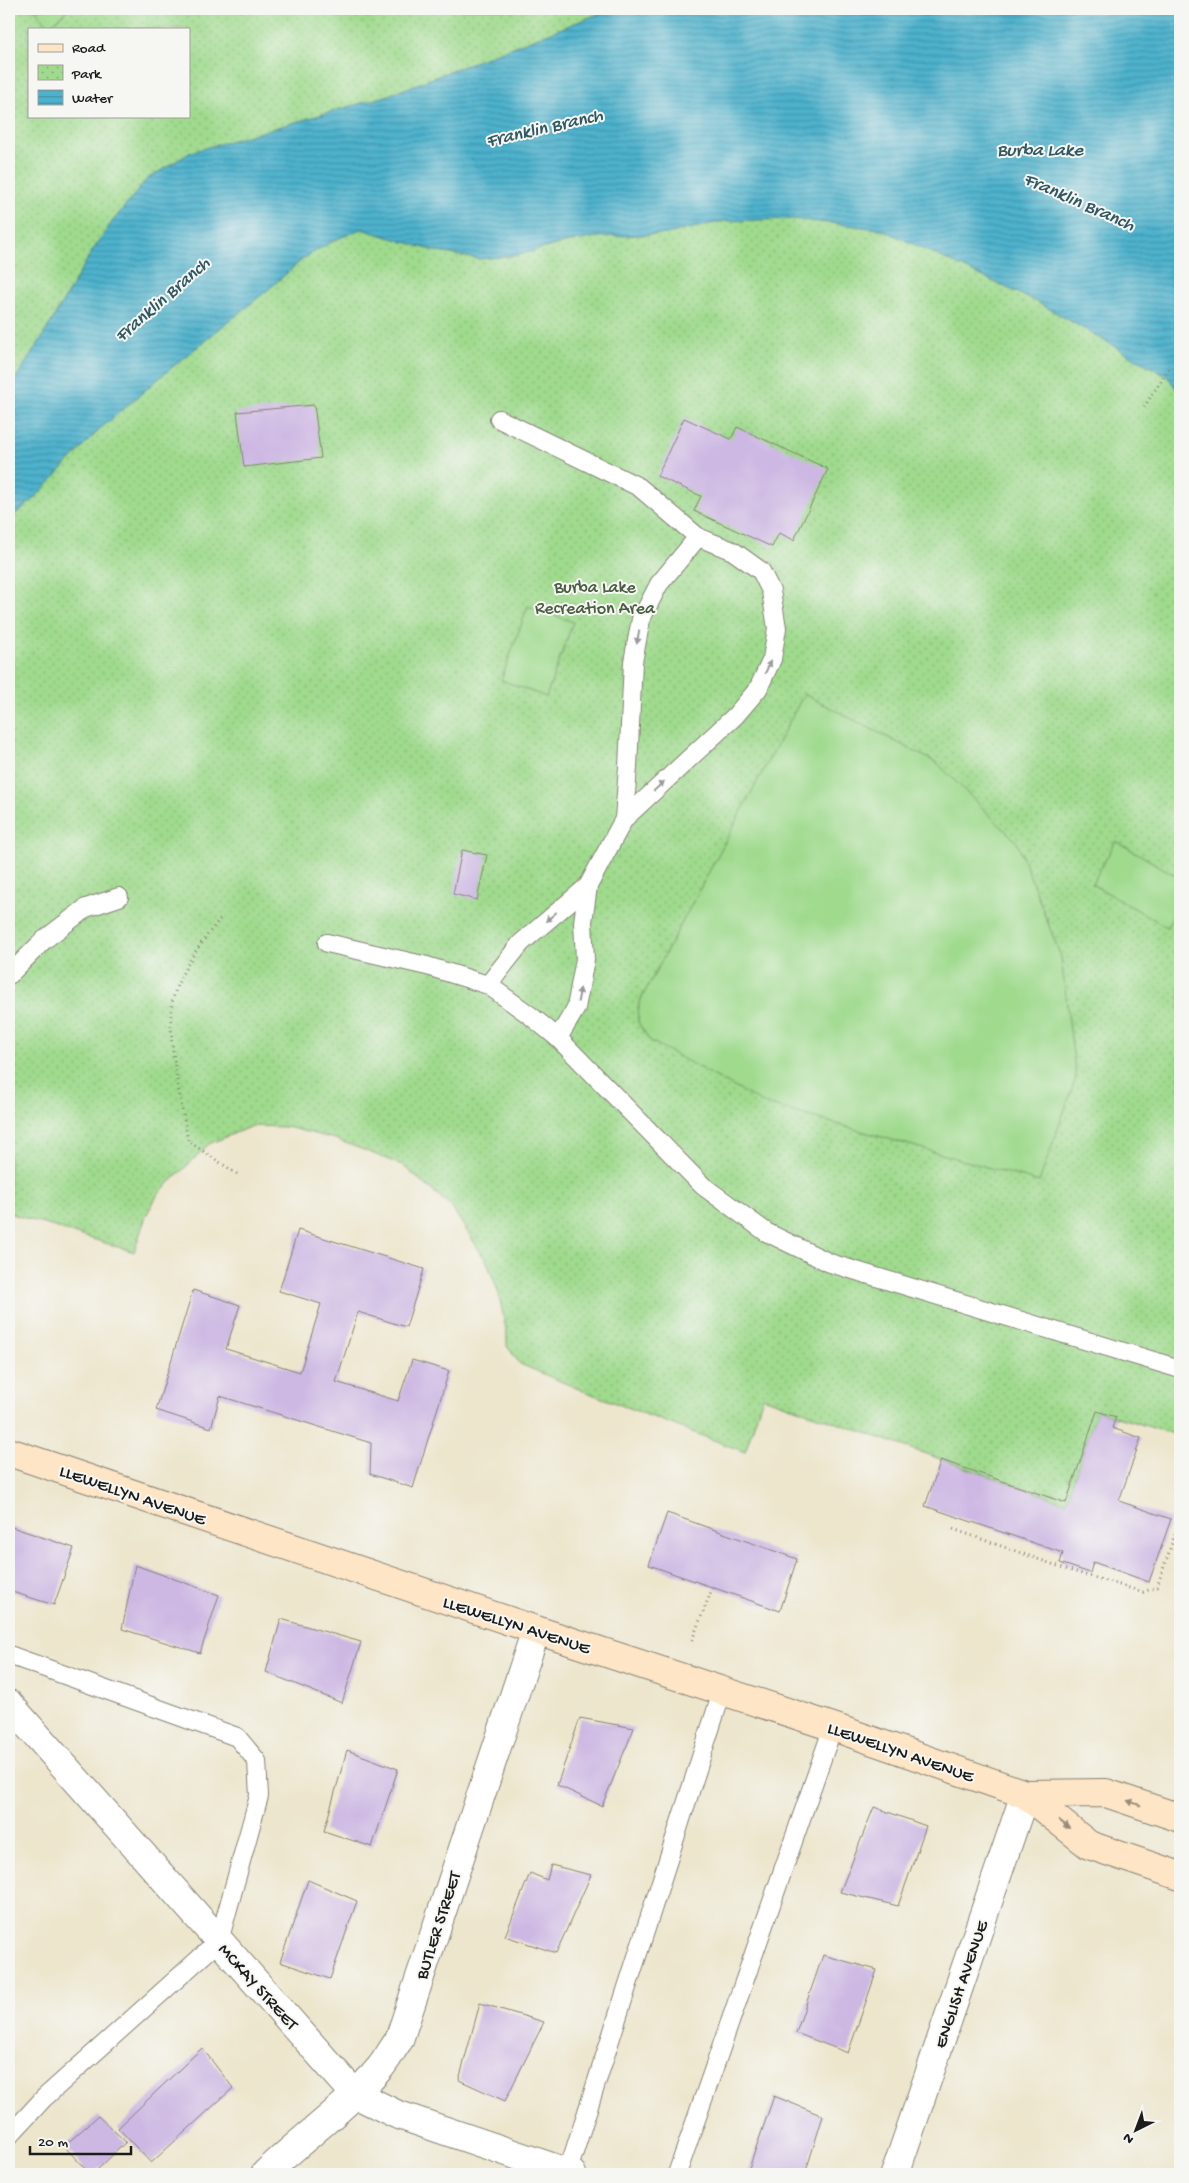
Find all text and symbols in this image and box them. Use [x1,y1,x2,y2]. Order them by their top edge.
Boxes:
legend [28,28,190,118]
text: Road [72,40,106,58]
text: Park [71,66,102,84]
text: Water [72,90,114,108]
water label: Franklin Branch [484,105,606,154]
water label: Burba Lake [997,140,1084,163]
water label: Franklin Branch [1020,168,1138,238]
water label: Franklin Branch [111,252,216,348]
park label: Burba Lake Recreation Area [535,578,656,620]
one-way arrow [633,629,641,645]
one-way arrow [764,660,772,674]
one-way arrow [653,780,665,792]
one-way arrow [545,911,557,922]
one-way arrow [575,987,583,1003]
street label: LLEWELLYN AVENUE [56,1461,209,1532]
street label: LLEWELLYN AVENUE [440,1593,593,1660]
street label: LLEWELLYN AVENUE [824,1718,977,1789]
one-way arrow [1126,1798,1141,1806]
one-way arrow [1057,1819,1070,1830]
street label: BUTLER STREET [412,1868,467,1983]
street label: ENGLISH AVENUE [931,1918,994,2051]
street label: MCKAY STREET [213,1940,302,2036]
north arrow [1112,2106,1162,2156]
scale bar [30,2123,131,2155]
text: N [1120,2128,1138,2147]
text: 20 m [38,2134,68,2152]

